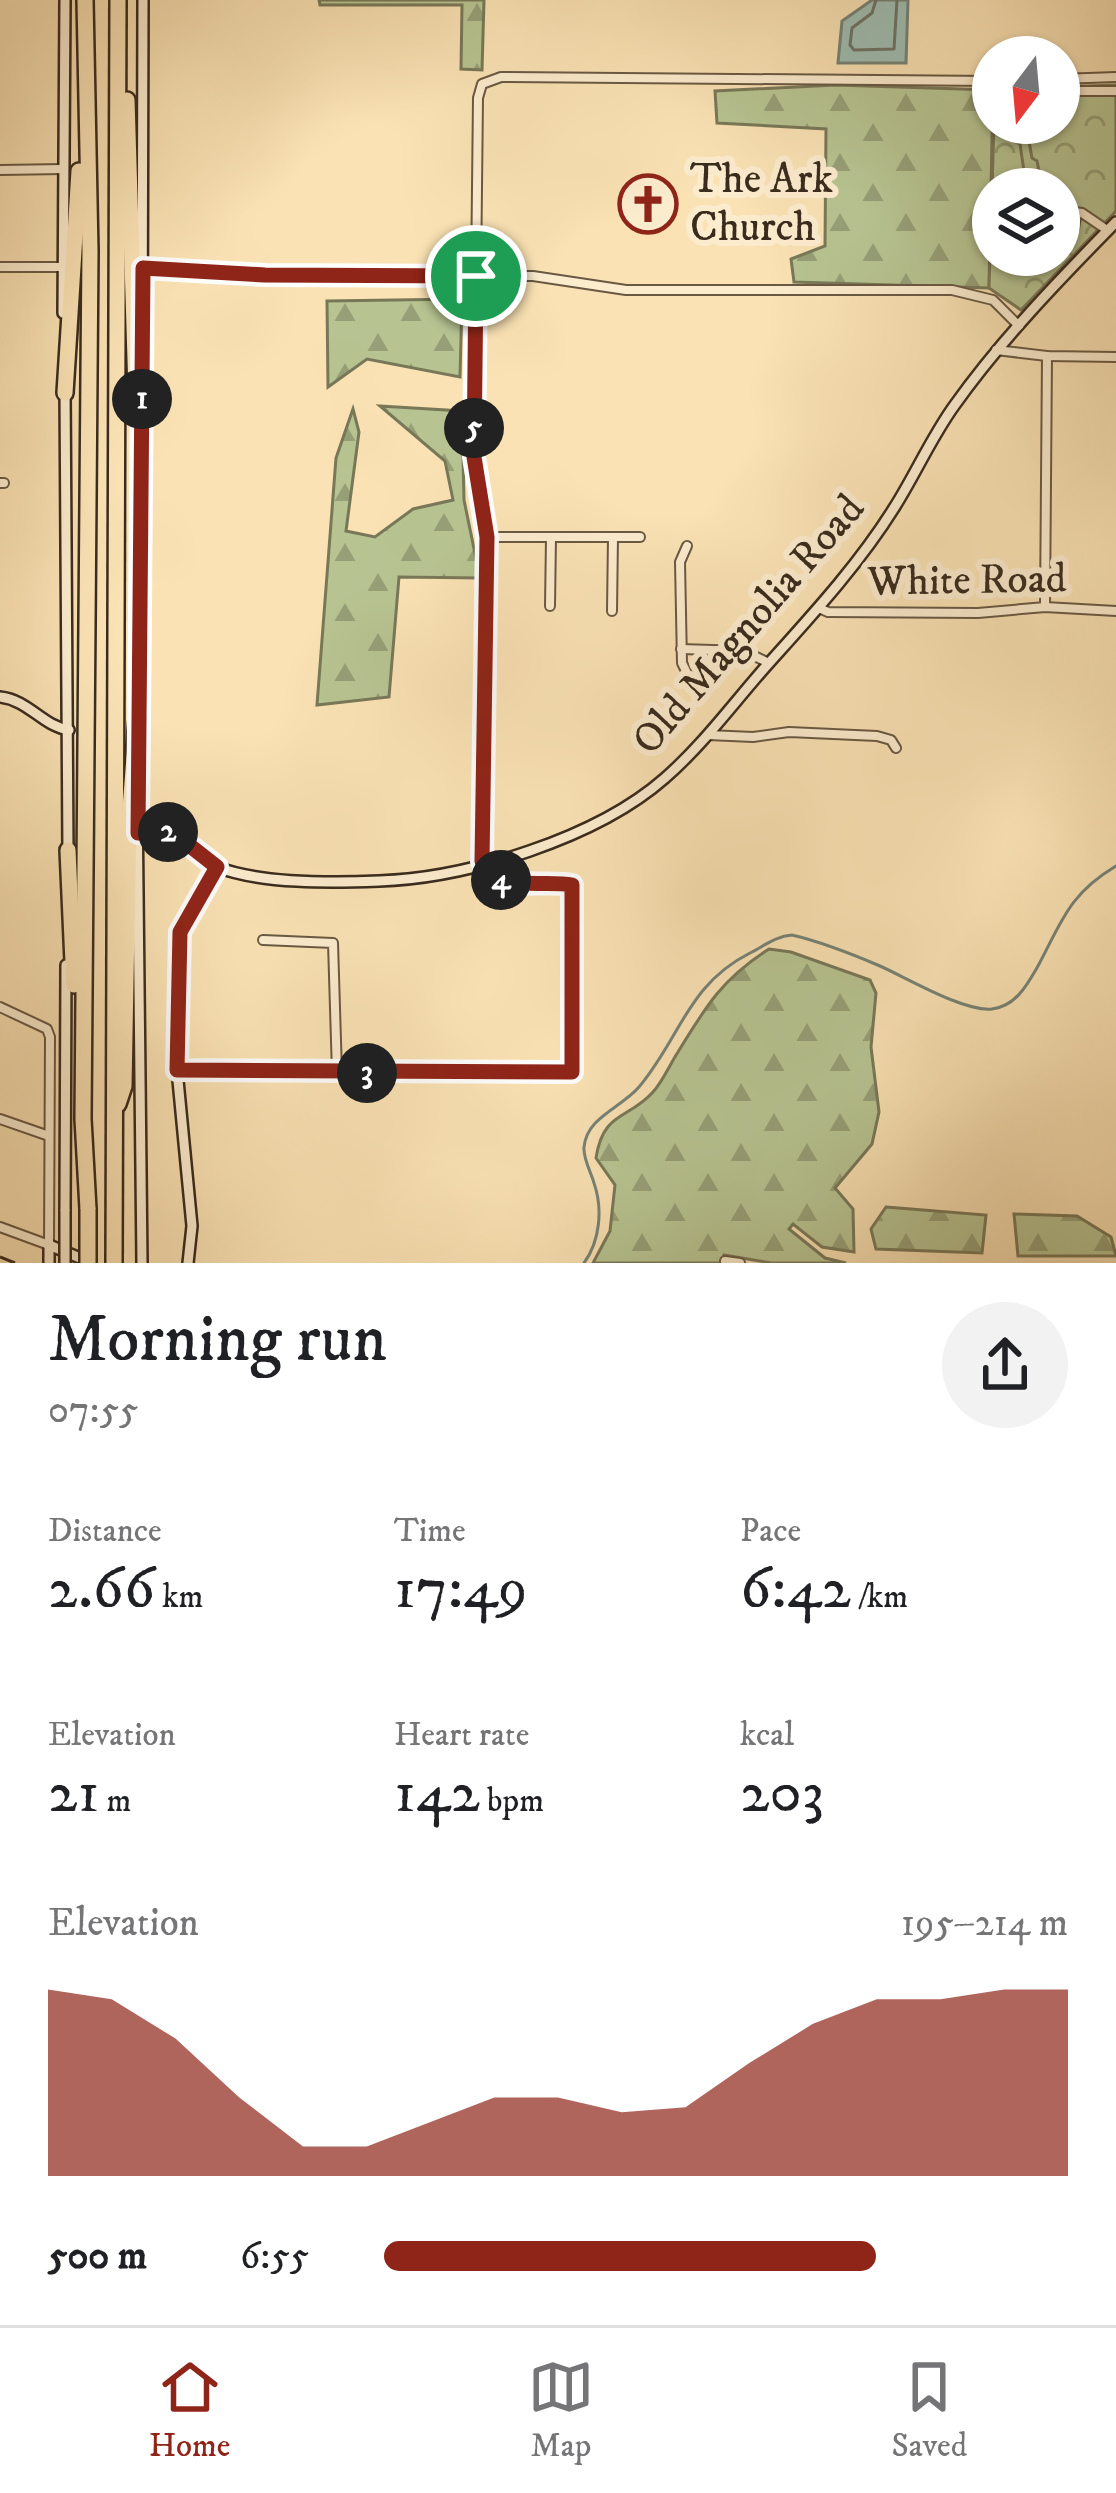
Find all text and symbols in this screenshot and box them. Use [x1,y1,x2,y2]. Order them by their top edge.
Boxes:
north arrow [972,36,1080,144]
map controls [972,36,1080,276]
place label: The Ark Church [690,154,833,254]
button: layers [972,168,1080,276]
church icon: The Ark Church [617,173,679,235]
pin [425,225,527,327]
icon: arrive [443,243,509,309]
pin: 1 [112,369,172,429]
text: 1 [136,378,148,419]
pin: 5 [444,398,504,458]
text: 5 [466,407,482,448]
street label: Old Magnolia Road [622,484,876,766]
street label: White Road [866,553,1067,609]
pin: 2 [138,802,198,862]
text: 2 [160,811,176,852]
pin: 4 [471,850,531,910]
text: 4 [492,859,511,900]
pin: 3 [337,1043,397,1103]
text: 3 [361,1052,373,1093]
text: Morning run [48,1300,387,1382]
button: share [942,1302,1068,1428]
text: 07:55 [48,1386,138,1435]
text: Distance [48,1511,162,1552]
text: Time [394,1511,466,1552]
text: Pace [740,1511,801,1552]
text: 2.66 [48,1552,155,1627]
text: 17:49 [394,1552,528,1627]
text: 6:42 [740,1552,851,1627]
text: km [155,1577,203,1618]
text: /km [851,1577,908,1618]
text: Elevation [48,1715,176,1756]
text: Heart rate [394,1715,529,1756]
text: kcal [740,1715,794,1756]
text: 21 [48,1756,100,1831]
text: 142 [394,1756,480,1831]
text: 203 [740,1756,824,1831]
text: m [100,1781,131,1822]
text: bpm [480,1781,544,1822]
text: Elevation [48,1899,199,1948]
text: 195–214 m [901,1899,1068,1948]
text: 500 m [48,2232,147,2281]
text: 6:55 [240,2232,309,2281]
tab: Home [149,2354,230,2467]
tab: Map [528,2354,594,2467]
tab: Saved [891,2354,967,2467]

